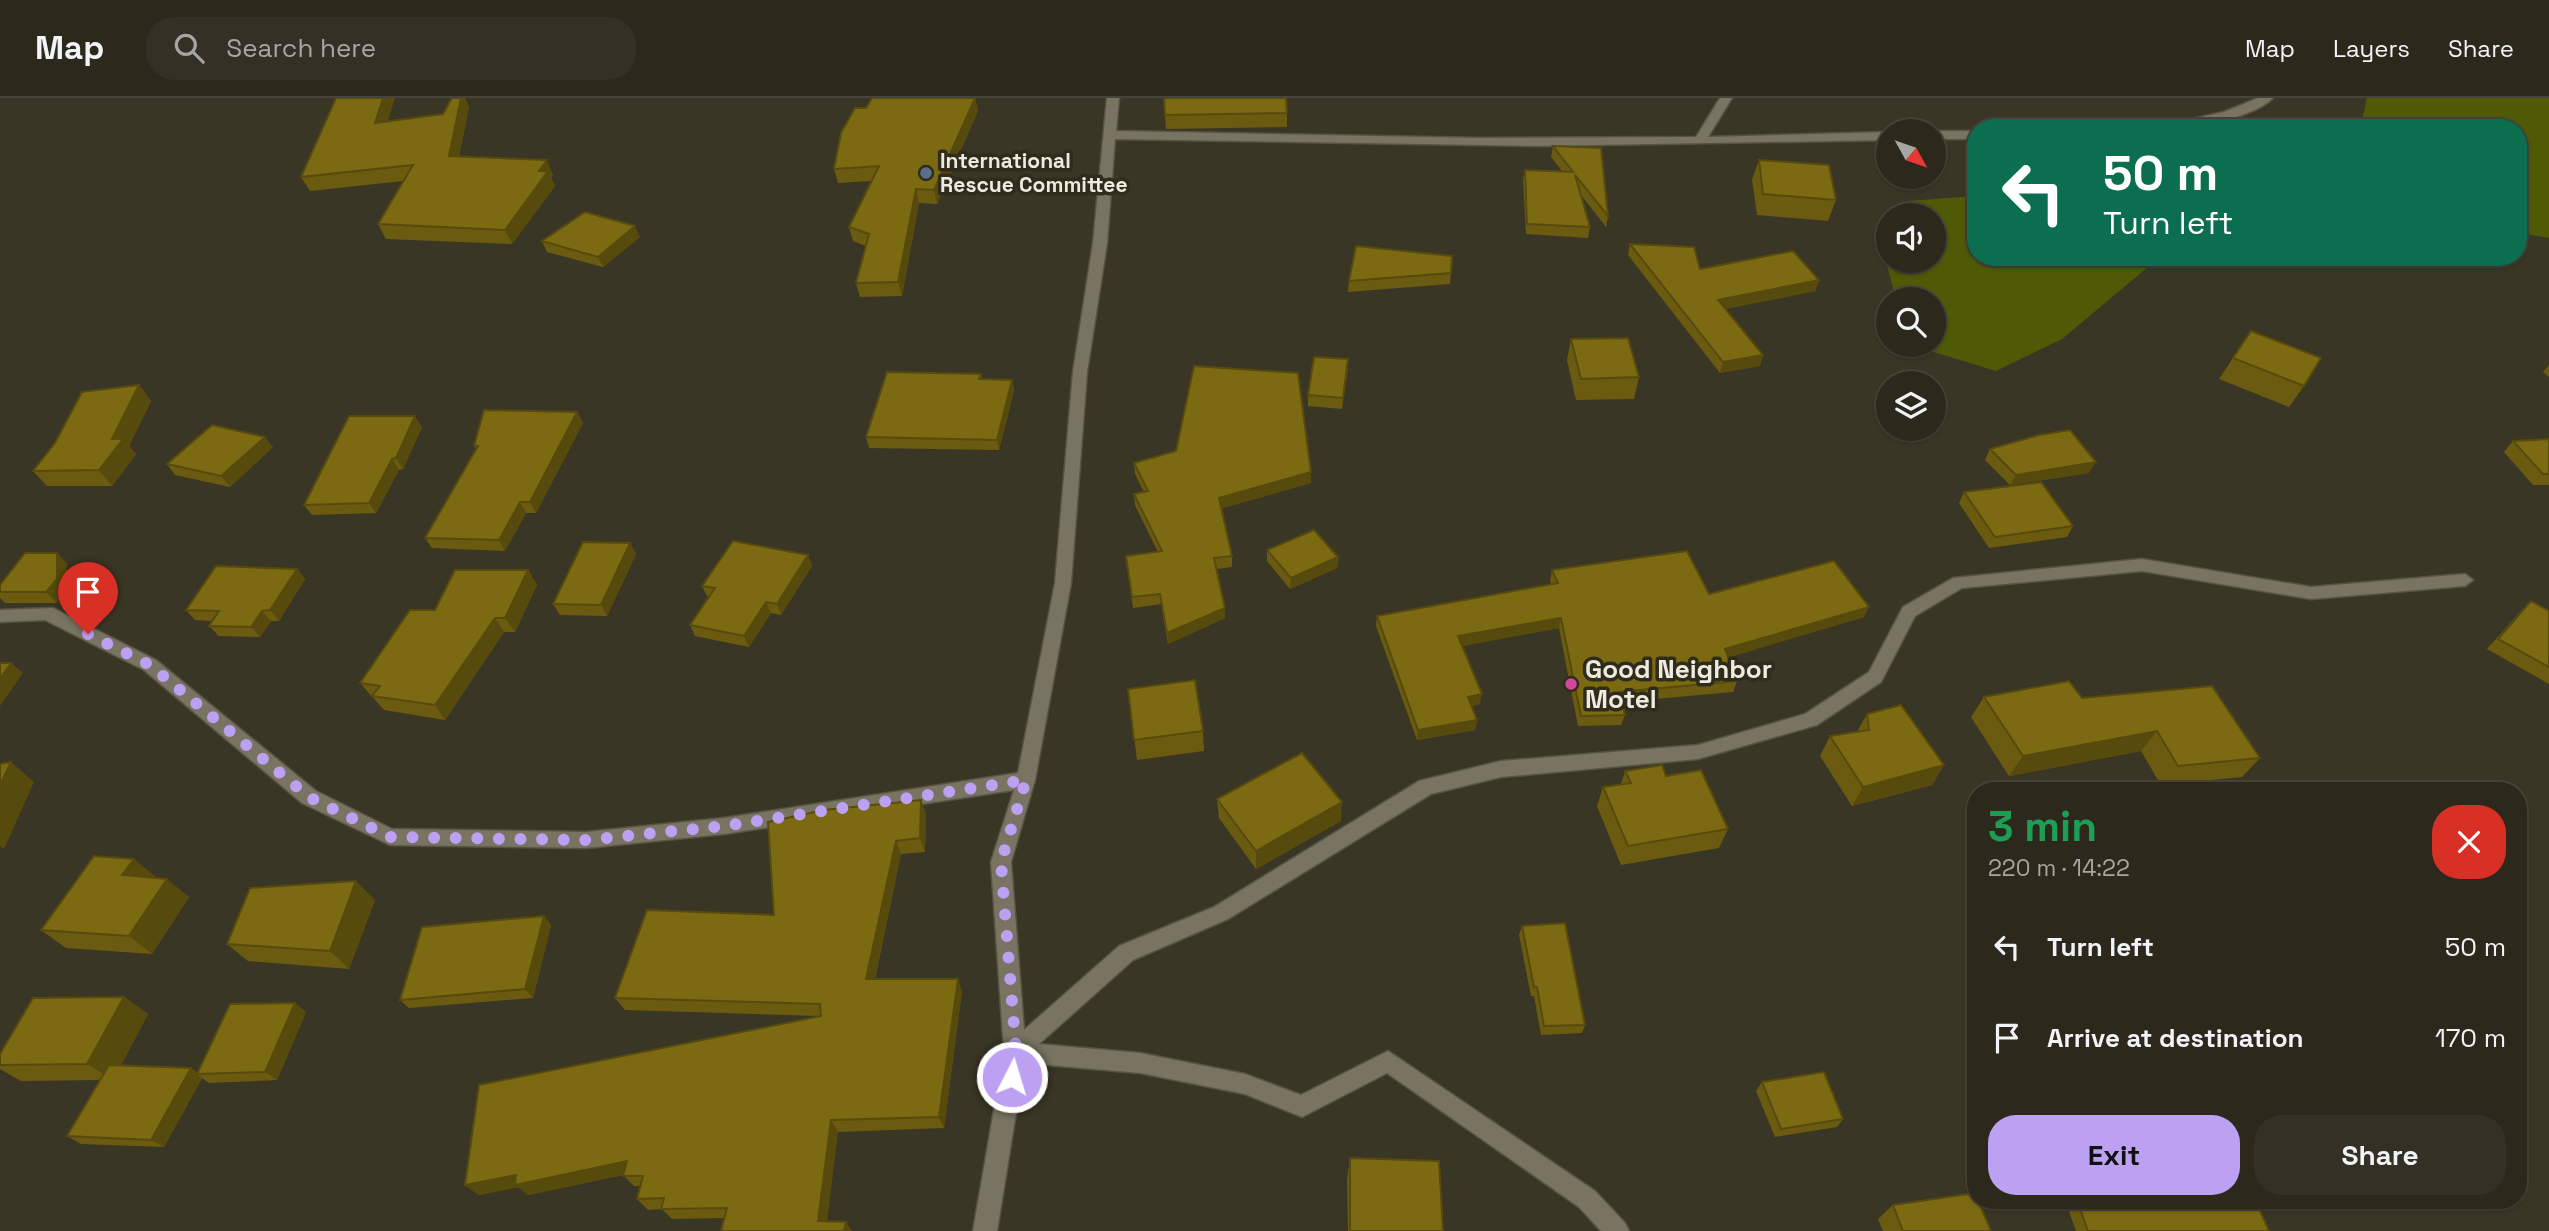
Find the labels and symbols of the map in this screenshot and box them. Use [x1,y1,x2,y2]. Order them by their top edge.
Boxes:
north arrow [1876,119,1946,189]
place label: International Rescue Committee [940,147,1128,198]
marker: International Rescue Committee [918,165,934,181]
pin [58,562,118,634]
place label: Good Neighbor Motel [1585,652,1772,716]
marker: Good Neighbor Motel [1563,676,1579,692]
position arrow [975,1040,1049,1114]

